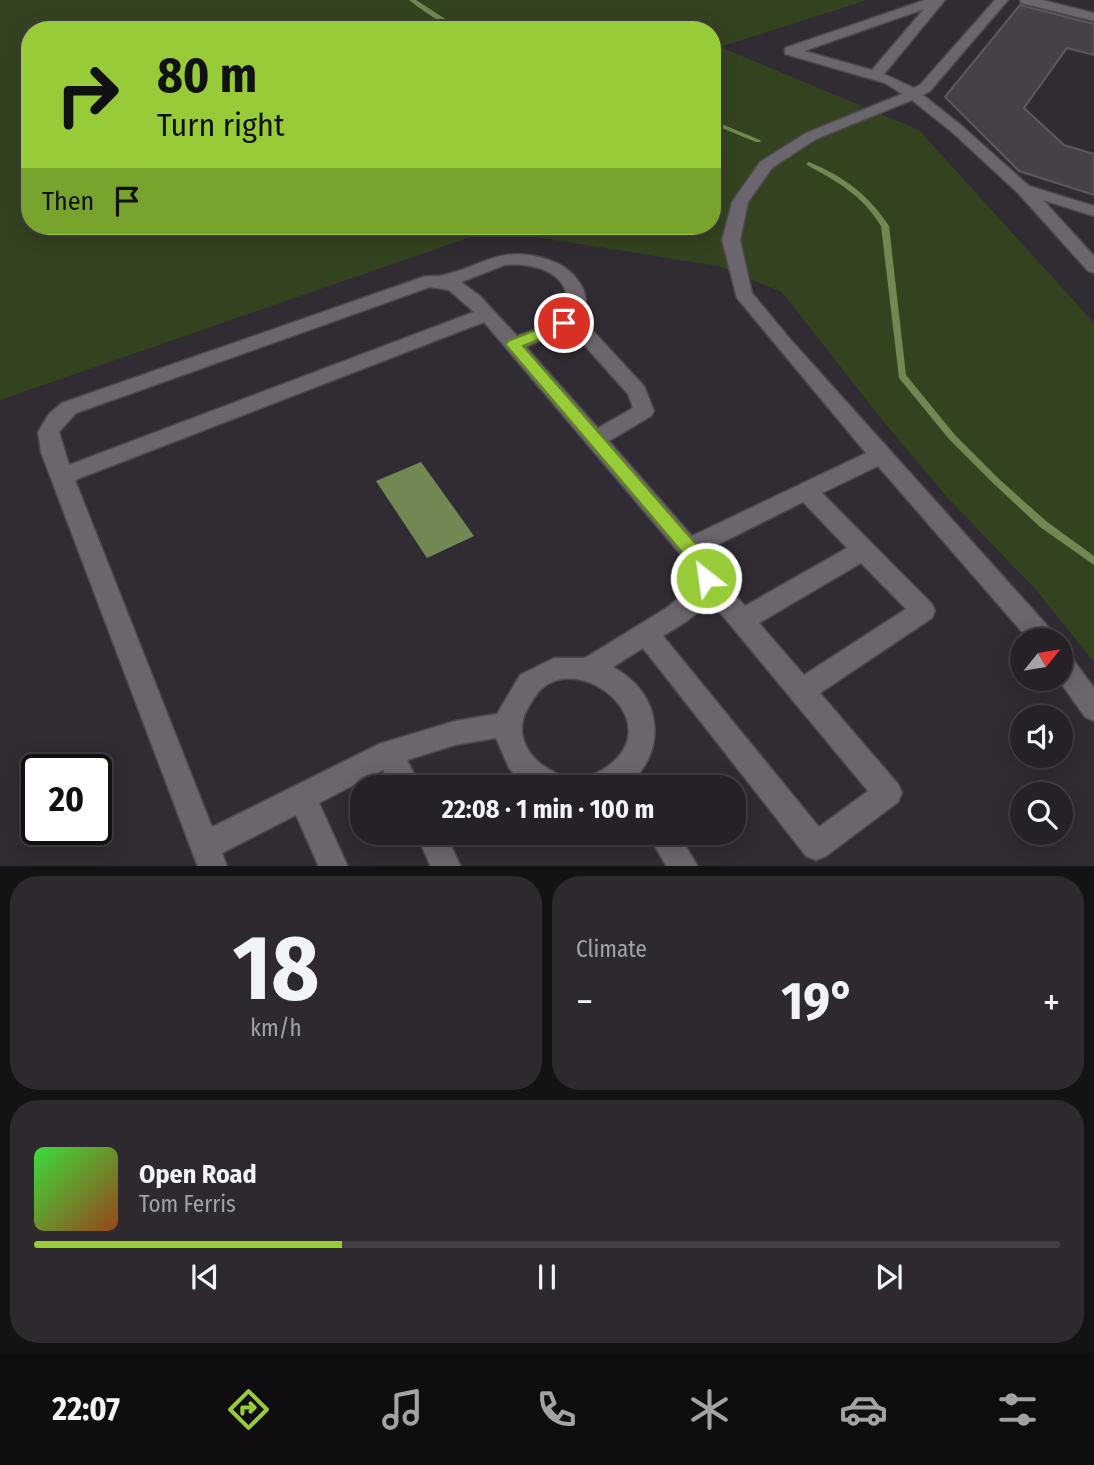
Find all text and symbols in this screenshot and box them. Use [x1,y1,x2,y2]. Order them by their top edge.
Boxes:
text: 80 m [157,46,257,105]
icon: right [42,49,133,140]
text: Turn right [157,106,284,144]
icon: arrive [108,182,146,220]
text: Then [42,186,94,217]
pin [534,293,594,353]
icon: arrive [545,304,583,342]
position arrow [669,541,743,615]
north arrow [1010,628,1073,691]
map controls [1010,628,1073,845]
button: sound [1010,705,1073,768]
speed limit sign: 20 [21,754,112,845]
button: search [1010,782,1073,845]
text: 22:08 · 1 min · 100 m [442,794,654,825]
text: 18 [233,914,319,1023]
text: Climate [576,935,647,963]
text: 19° [781,970,855,1033]
text: − [576,979,593,1025]
text: + [1043,979,1060,1025]
text: km/h [250,1014,302,1042]
text: Open Road [139,1159,257,1190]
text: Tom Ferris [139,1190,236,1218]
icon: previous [186,1258,224,1296]
icon: pause [528,1258,566,1296]
icon: next [870,1258,908,1296]
icon: directions [224,1385,273,1434]
icon: music [378,1385,427,1434]
icon: phone [532,1385,581,1434]
icon: climate [685,1385,734,1434]
icon: car [839,1385,888,1434]
icon: filters [993,1385,1042,1434]
text: 22:07 [52,1390,120,1428]

